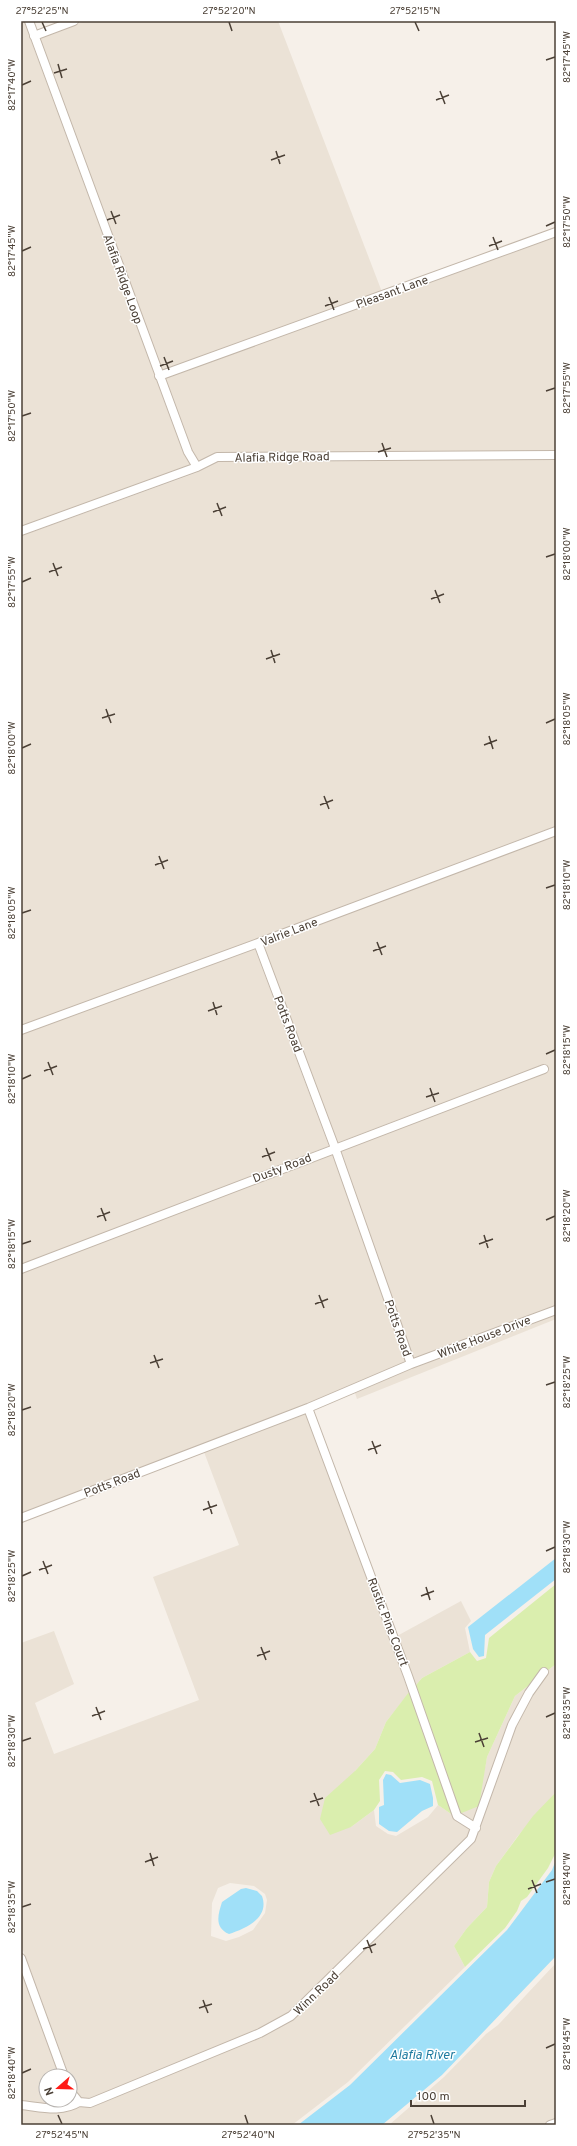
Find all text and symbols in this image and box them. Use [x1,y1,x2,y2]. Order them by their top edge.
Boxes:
text: 27°52'25"N [15,5,69,18]
text: 27°52'20"N [202,5,256,18]
text: 27°52'15"N [390,5,440,18]
text: 82°17'45"W [561,31,574,83]
text: 82°17'40"W [6,59,19,111]
text: 82°17'50"W [561,196,574,248]
text: 82°17'45"W [6,225,19,277]
street label: Alafia Ridge Loop [98,232,146,327]
street label: Pleasant Lane [354,272,431,313]
text: 82°17'55"W [561,362,574,414]
text: 82°17'50"W [6,390,19,442]
street label: Alafia Ridge Road [234,449,330,467]
text: 82°18'00"W [561,527,574,581]
text: 82°17'55"W [6,556,19,608]
text: 82°18'05"W [561,692,574,746]
text: 82°18'00"W [6,721,19,775]
text: 82°18'10"W [561,860,574,910]
text: 82°18'05"W [6,886,19,940]
street label: Valrie Lane [259,915,320,951]
street label: Potts Road [269,994,305,1055]
text: 82°18'15"W [561,1025,574,1075]
text: 82°18'10"W [6,1054,19,1104]
street label: Dusty Road [251,1150,314,1187]
text: 82°18'20"W [561,1189,574,1243]
text: 82°18'15"W [6,1219,19,1269]
street label: Potts Road [380,1298,414,1359]
street label: White House Drive [435,1313,533,1363]
text: 82°18'25"W [561,1356,574,1408]
text: 82°18'20"W [6,1383,19,1437]
street label: Potts Road [82,1466,143,1502]
text: 82°18'30"W [561,1521,574,1573]
text: 82°18'25"W [6,1550,19,1602]
street label: Rustic Pine Court [363,1576,411,1669]
text: 82°18'35"W [561,1687,574,1739]
text: 82°18'30"W [6,1715,19,1767]
text: 82°18'40"W [561,1852,574,1906]
text: 82°18'35"W [6,1881,19,1933]
street label: Winn Road [290,1968,343,2019]
text: 82°18'45"W [561,2018,574,2070]
text: 82°18'40"W [6,2046,19,2100]
water label: Alafia River [390,2048,456,2064]
north arrow [38,2068,78,2108]
scale bar [411,2082,525,2108]
text: N [42,2085,57,2097]
text: 100 m [417,2089,450,2105]
text: 27°52'45"N [35,2129,89,2142]
text: 27°52'40"N [221,2129,275,2142]
text: 27°52'35"N [407,2129,461,2142]

